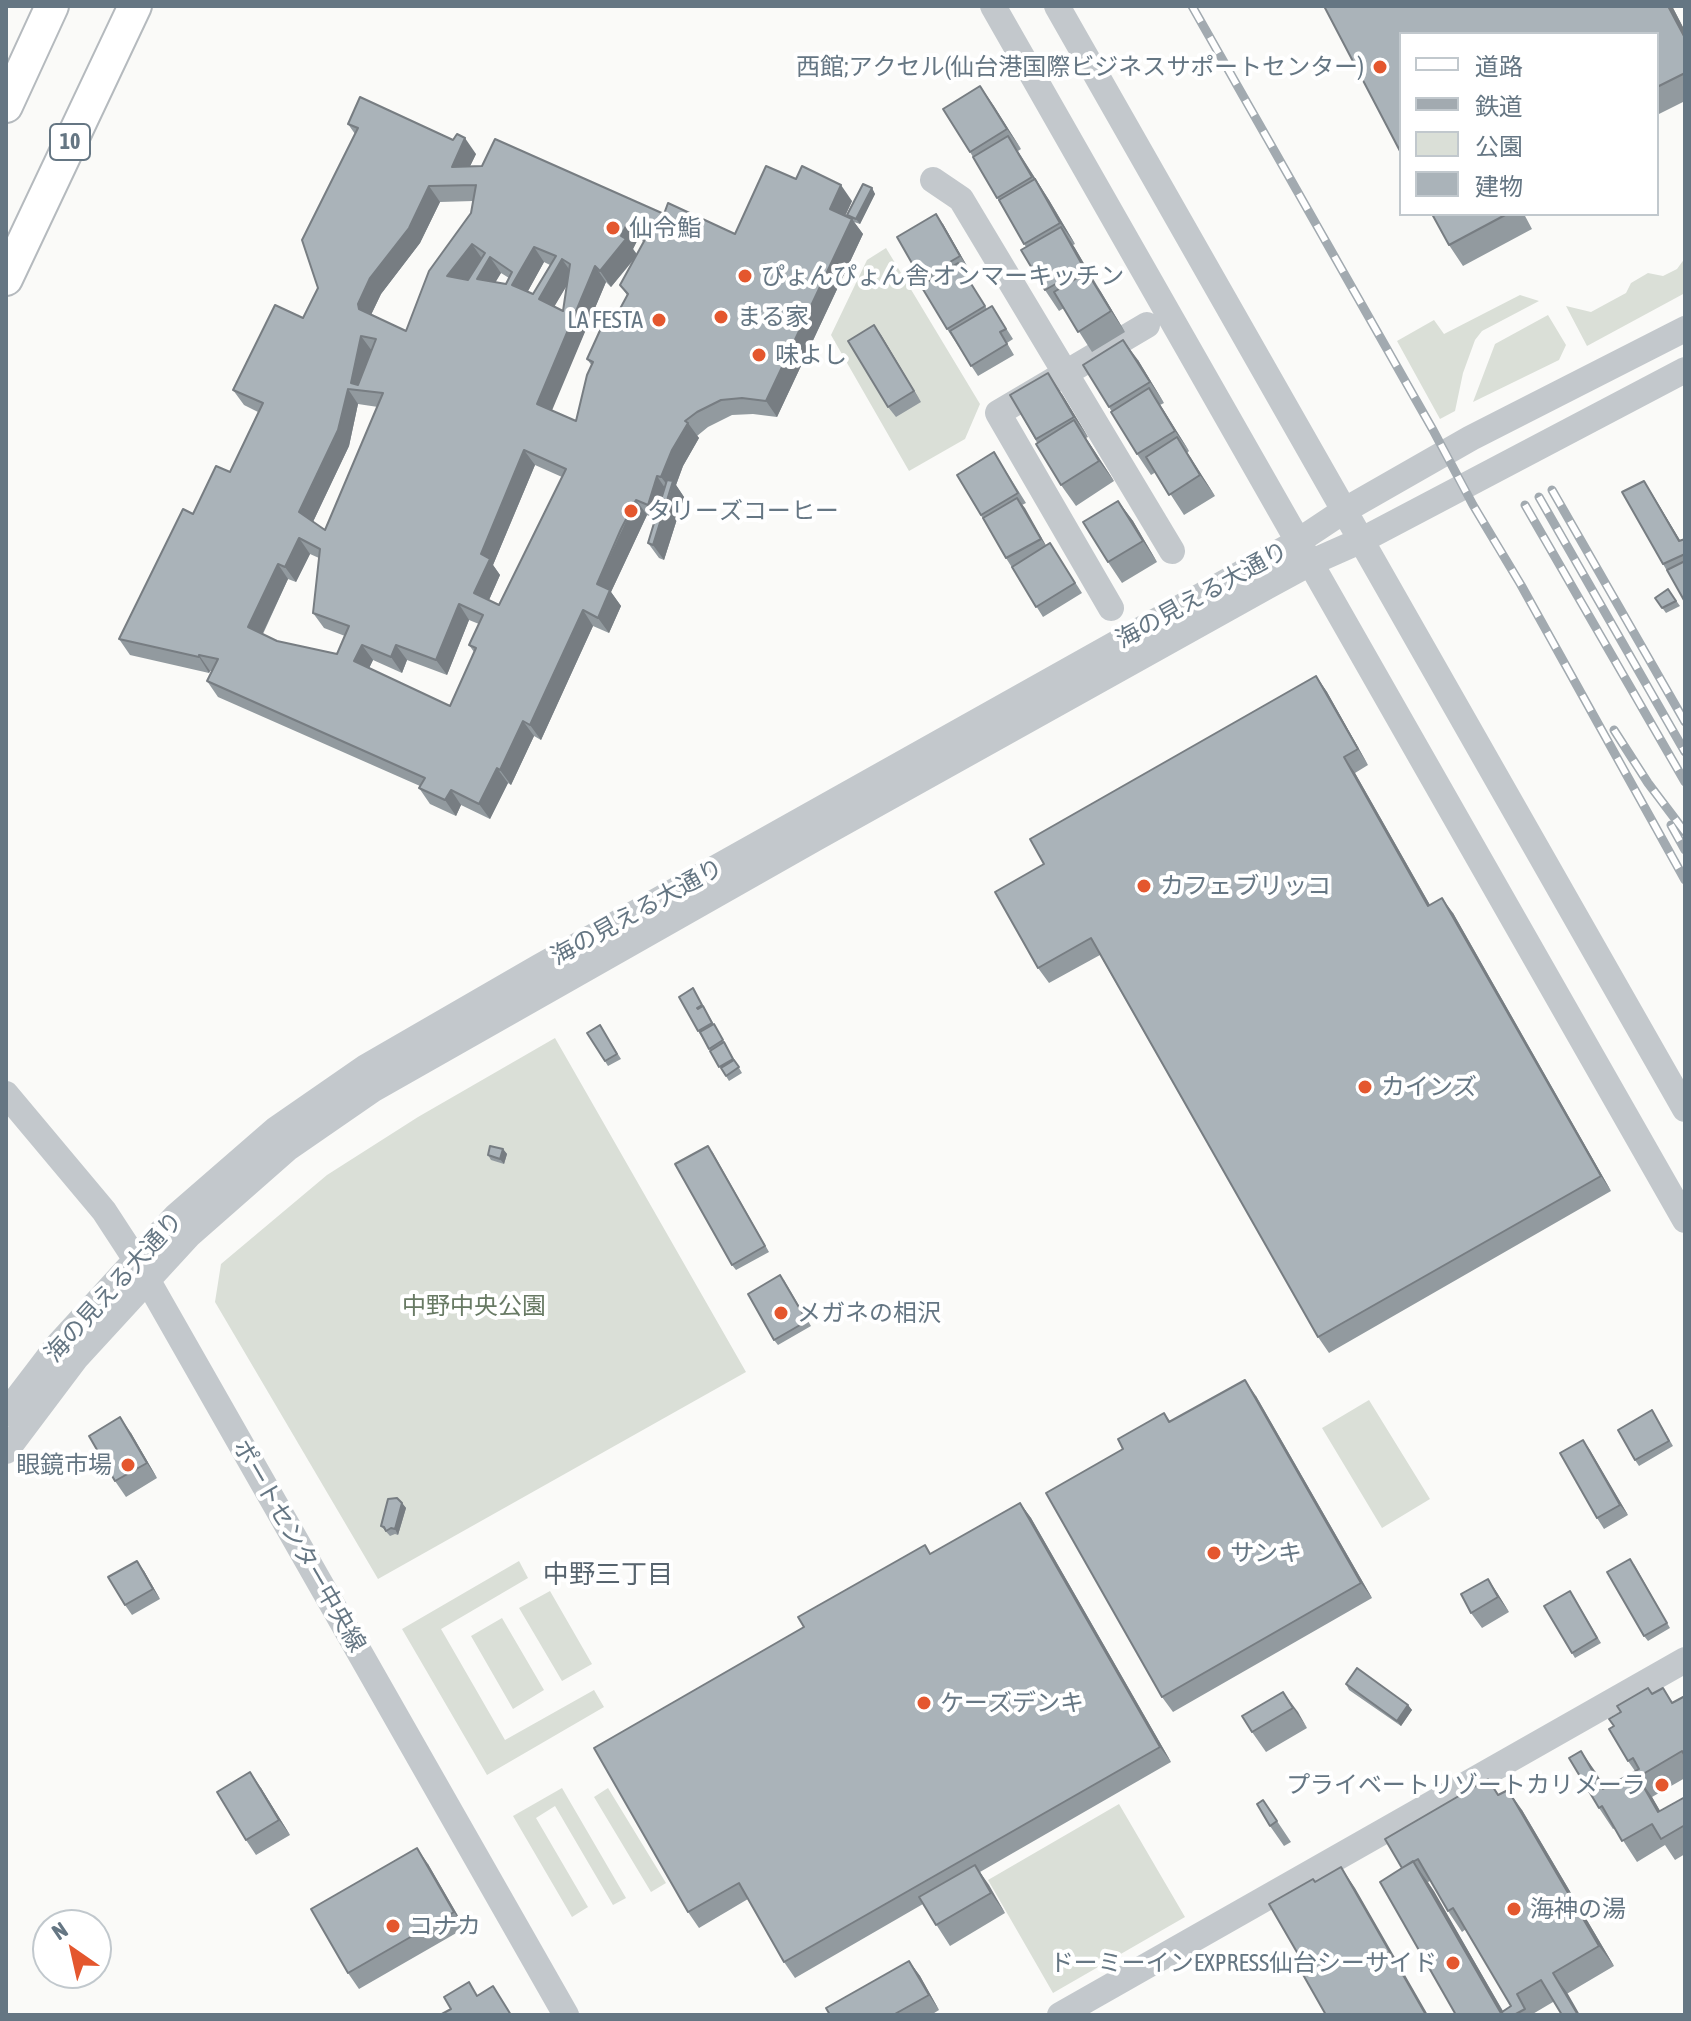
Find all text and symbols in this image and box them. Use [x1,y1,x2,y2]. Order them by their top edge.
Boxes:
legend [1399,32,1659,216]
place label: 西館;アクセル(仙台港国際ビジネスサポートセンター) [796,53,1364,81]
text: 道路 [1475,53,1523,80]
marker: 西館;アクセル(仙台港国際ビジネスサポートセンター) [1371,58,1389,76]
text: 鉄道 [1475,93,1523,120]
road number: 10 [50,124,90,160]
text: 公園 [1475,133,1523,160]
text: 建物 [1475,173,1523,200]
place label: 仙令鮨 [629,214,701,242]
marker: 仙令鮨 [604,219,622,237]
place label: ぴょんぴょん舎 オンマーキッチン [761,262,1124,290]
marker: ぴょんぴょん舎 オンマーキッチン [736,267,754,285]
place label: まる家 [737,303,809,331]
place label: LA FESTA [567,306,643,334]
marker: まる家 [712,308,730,326]
marker: LA FESTA [650,311,668,329]
place label: 味よし [775,341,847,369]
marker: 味よし [750,346,768,364]
place label: タリーズコーヒー [647,497,839,525]
marker: タリーズコーヒー [622,502,640,520]
street label: 海の見える大通り [1111,536,1293,654]
street label: 海の見える大通り [546,853,728,971]
place label: カフェ ブリッコ [1160,872,1331,900]
marker: カフェ ブリッコ [1135,877,1153,895]
place label: カインズ [1381,1073,1477,1101]
marker: カインズ [1356,1078,1374,1096]
street label: 海の見える大通り [39,1206,189,1368]
park label: 中野中央公園 [402,1292,546,1320]
place label: メガネの相沢 [797,1299,941,1327]
marker: メガネの相沢 [772,1304,790,1322]
street label: ポートセンター中央線 [227,1435,371,1657]
place label: 眼鏡市場 [16,1451,112,1479]
marker: 眼鏡市場 [119,1456,137,1474]
place label: サンキ [1230,1539,1302,1567]
marker: サンキ [1205,1544,1223,1562]
district label: 中野三丁目 [543,1559,673,1591]
place label: ケーズデンキ [940,1689,1084,1717]
marker: ケーズデンキ [915,1694,933,1712]
place label: プライベートリゾートカリメーラ [1286,1771,1646,1799]
marker: プライベートリゾートカリメーラ [1653,1776,1671,1794]
place label: 海神の湯 [1530,1895,1626,1923]
marker: 海神の湯 [1505,1900,1523,1918]
north arrow [32,1909,112,1989]
place label: コナカ [409,1912,481,1940]
text: N [47,1916,72,1945]
marker: コナカ [384,1917,402,1935]
place label: ドーミーインEXPRESS仙台シーサイド [1050,1949,1437,1977]
marker: ドーミーインEXPRESS仙台シーサイド [1444,1954,1462,1972]

